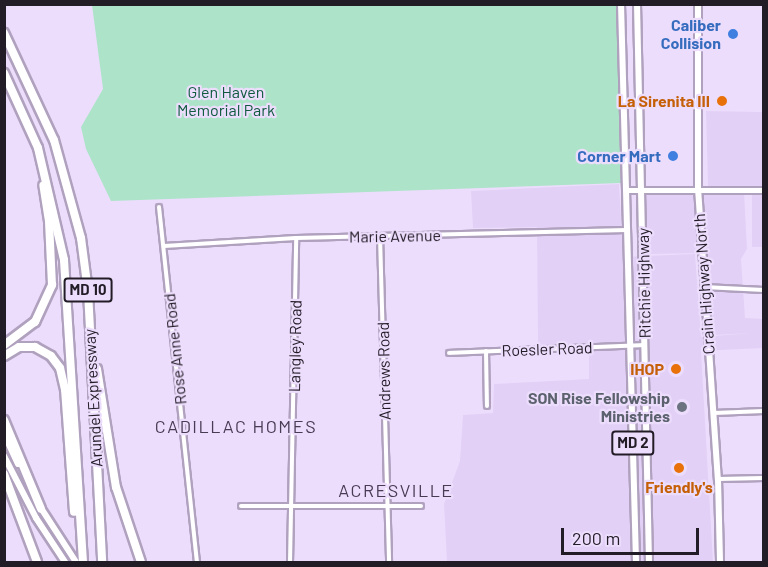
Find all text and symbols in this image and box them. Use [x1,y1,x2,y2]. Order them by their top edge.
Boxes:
place label: Caliber Collision [661,15,721,53]
marker: Caliber Collision [726,27,740,41]
park label: Glen Haven Memorial Park [177,82,275,120]
place label: La Sirenita III [618,91,710,111]
marker: La Sirenita III [715,94,729,108]
place label: Corner Mart [577,146,661,166]
marker: Corner Mart [666,149,680,163]
street label: Crain Highway North [689,213,719,355]
street label: Marie Avenue [349,226,441,246]
street label: Ritchie Highway [633,228,655,338]
road number: MD 10 [62,278,113,302]
street label: Rose Anne Road [160,292,190,406]
street label: Langley Road [285,300,305,392]
street label: Andrews Road [374,322,394,420]
street label: Arundel Expressway [80,328,106,468]
street label: Roesler Road [501,338,593,360]
place label: IHOP [630,359,664,379]
marker: IHOP [669,362,683,376]
place label: SON Rise Fellowship Ministries [528,388,670,426]
marker: SON Rise Fellowship Ministries [675,400,689,414]
district label: CADILLAC HOMES [155,415,317,437]
road number: MD 2 [610,431,656,455]
marker: Friendly's [672,461,686,475]
place label: Friendly's [645,477,713,497]
district label: ACRESVILLE [338,479,454,501]
scale bar [564,516,702,554]
text: 200 m [572,527,620,549]

